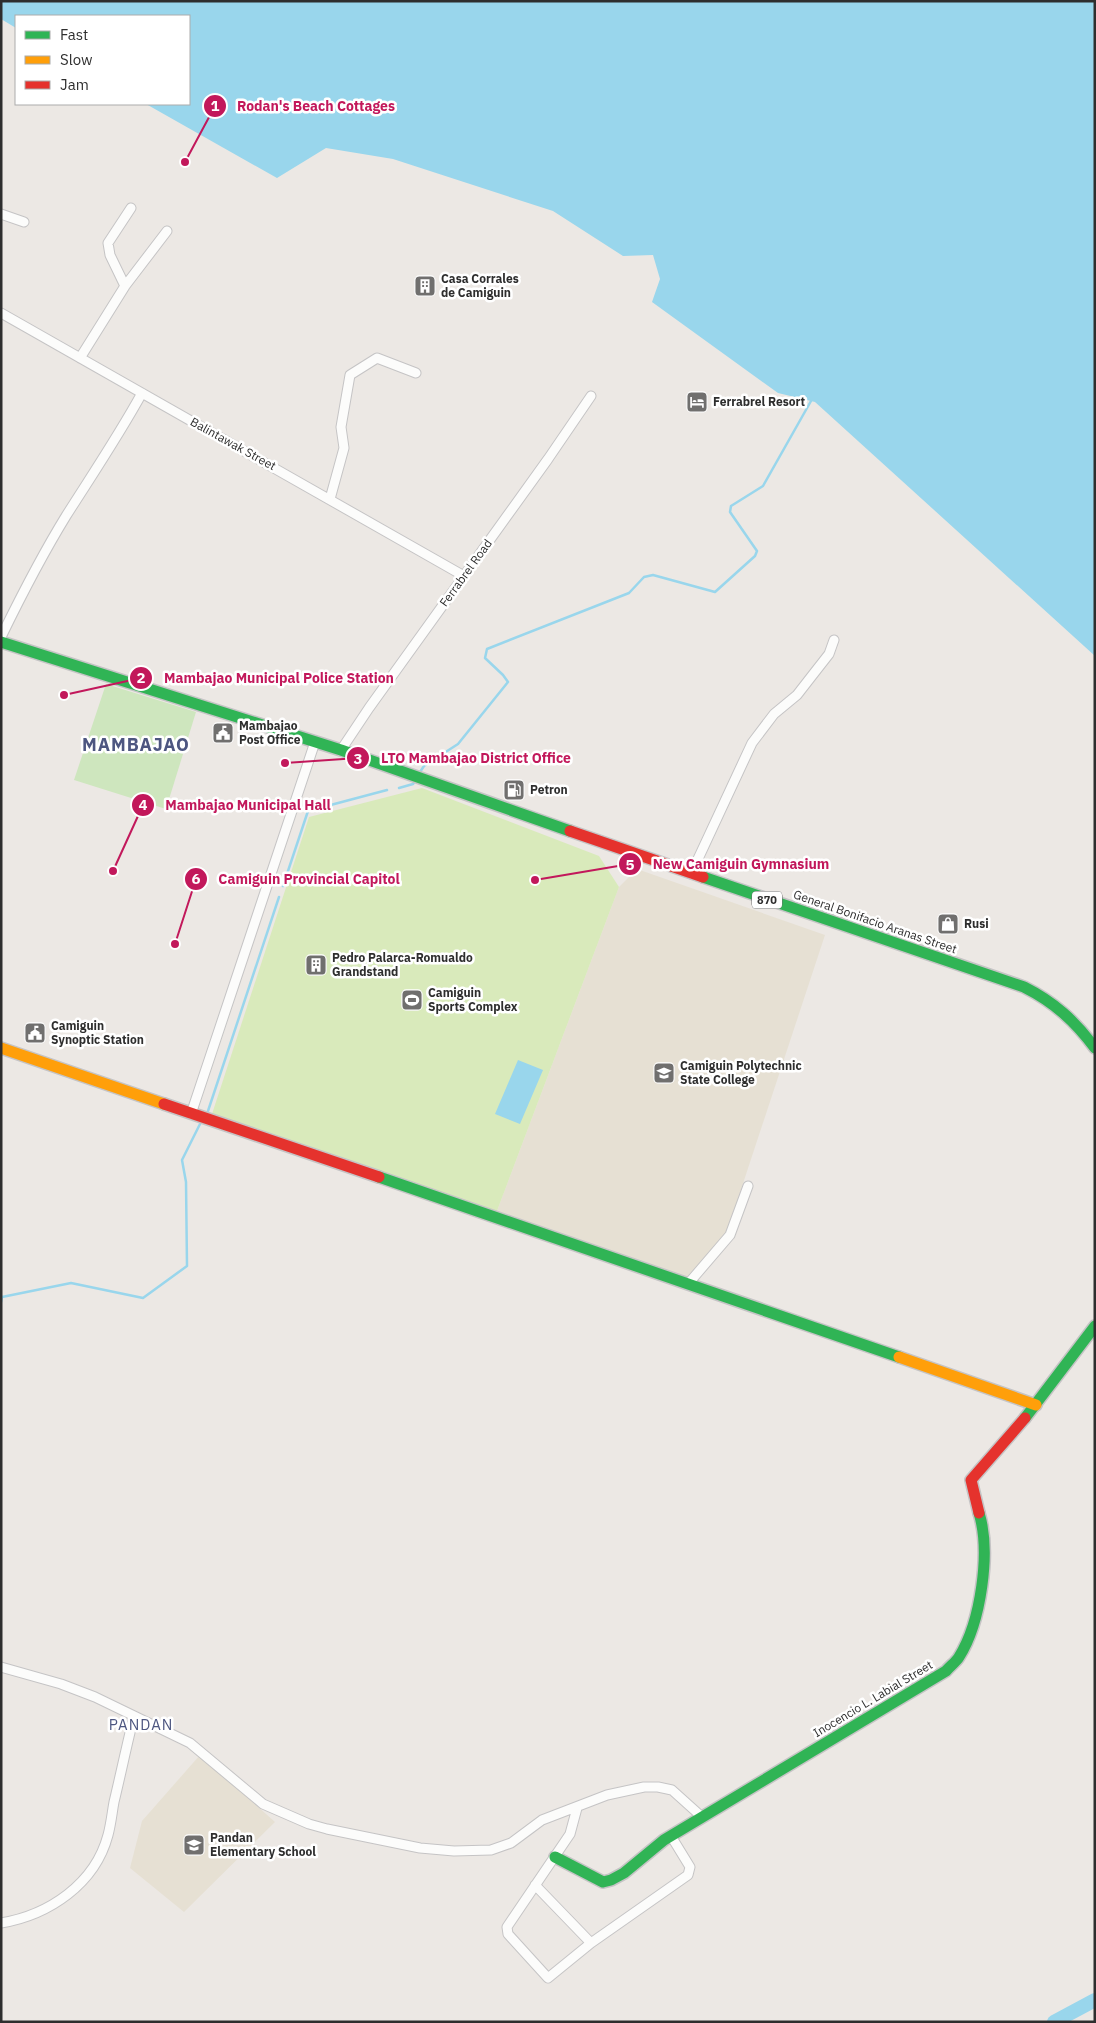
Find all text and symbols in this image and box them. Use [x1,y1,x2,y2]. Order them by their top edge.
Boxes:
legend [15,15,190,105]
text: Fast [60,25,88,44]
text: Slow [60,50,93,69]
text: Jam [60,75,89,94]
callout: Rodan's Beach Cottages [202,92,405,121]
text: 1 [210,96,220,115]
text: Rodan's Beach Cottages [237,97,395,115]
place label: Casa Corrales de Camiguin [441,271,519,300]
building icon: Casa Corrales de Camiguin [413,274,437,298]
hotel icon: Ferrabrel Resort [685,390,709,414]
place label: Ferrabrel Resort [713,394,805,409]
street label: Balintawak Street [188,414,279,473]
street label: Ferrabrel Road [436,536,495,609]
callout: Mambajao Municipal Police Station [129,664,404,693]
text: 2 [136,668,146,687]
text: Mambajao Municipal Police Station [164,669,394,687]
place label: Mambajao Post Office [239,718,301,747]
public building icon: Mambajao Post Office [211,721,235,745]
district label: MAMBAJAO [82,733,190,756]
callout: LTO Mambajao District Office [346,744,581,773]
text: 3 [353,749,363,768]
text: LTO Mambajao District Office [381,749,571,767]
fuel station icon: Petron [502,778,526,802]
place label: Petron [530,782,568,797]
callout: Mambajao Municipal Hall [130,791,341,820]
text: 4 [138,795,148,814]
text: Mambajao Municipal Hall [165,796,331,814]
callout: New Camiguin Gymnasium [617,850,839,879]
text: 5 [625,855,635,874]
text: New Camiguin Gymnasium [653,855,829,873]
callout: Camiguin Provincial Capitol [183,865,409,894]
text: 6 [191,869,201,888]
text: Camiguin Provincial Capitol [218,870,400,888]
street label: General Bonifacio Aranas Street [792,886,959,957]
road number: 870 [752,892,782,908]
shop icon: Rusi [936,912,960,936]
place label: Rusi [964,916,989,931]
place label: Pedro Palarca-Romualdo Grandstand [332,950,473,979]
building icon: Pedro Palarca-Romualdo Grandstand [304,953,328,977]
place label: Camiguin Sports Complex [428,985,518,1014]
sports icon: Camiguin Sports Complex [400,988,424,1012]
place label: Camiguin Synoptic Station [51,1018,144,1047]
public building icon: Camiguin Synoptic Station [23,1021,47,1045]
place label: Camiguin Polytechnic State College [680,1058,802,1087]
school or university icon: Camiguin Polytechnic State College [652,1061,676,1085]
street label: Inocencio L. Labial Street [810,1657,935,1740]
district label: PANDAN [109,1715,173,1734]
place label: Pandan Elementary School [210,1830,316,1859]
school or university icon: Pandan Elementary School [182,1833,206,1857]

